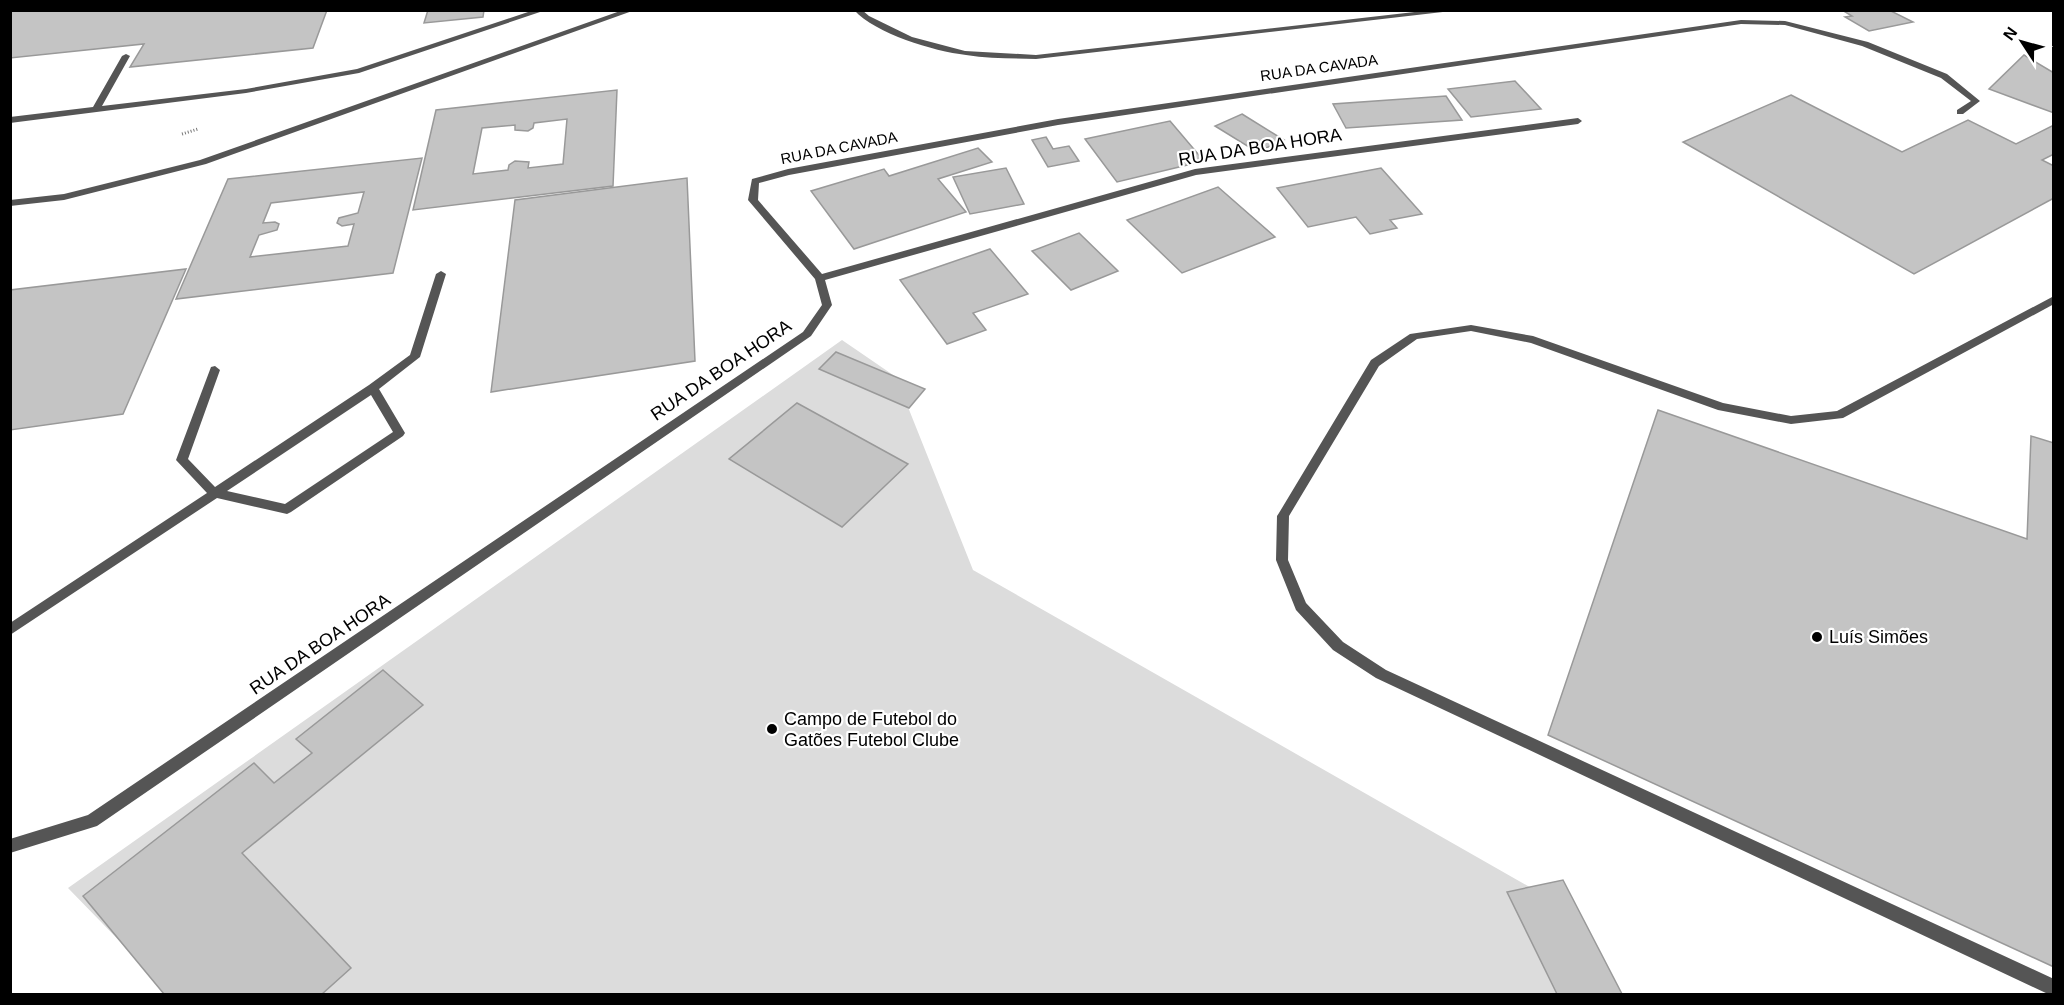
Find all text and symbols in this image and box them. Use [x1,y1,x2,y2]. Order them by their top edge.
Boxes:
north arrow [1992,12,2052,72]
text: N [2000,24,2021,43]
street label: RUA DA CAVADA [1259,51,1379,84]
street label: RUA DA BOA HORA [1177,124,1343,170]
street label: RUA DA CAVADA [779,128,899,167]
street label: RUA DA BOA HORA [647,316,795,424]
street label: RUA DA BOA HORA [246,590,394,698]
place label: Luís Simões [1829,627,1928,647]
marker: Luís Simões [1810,630,1824,644]
place label: Campo de Futebol do Gatões Futebol Clube [784,709,959,750]
marker: Campo de Futebol do Gatões Futebol Clube [765,722,779,736]

